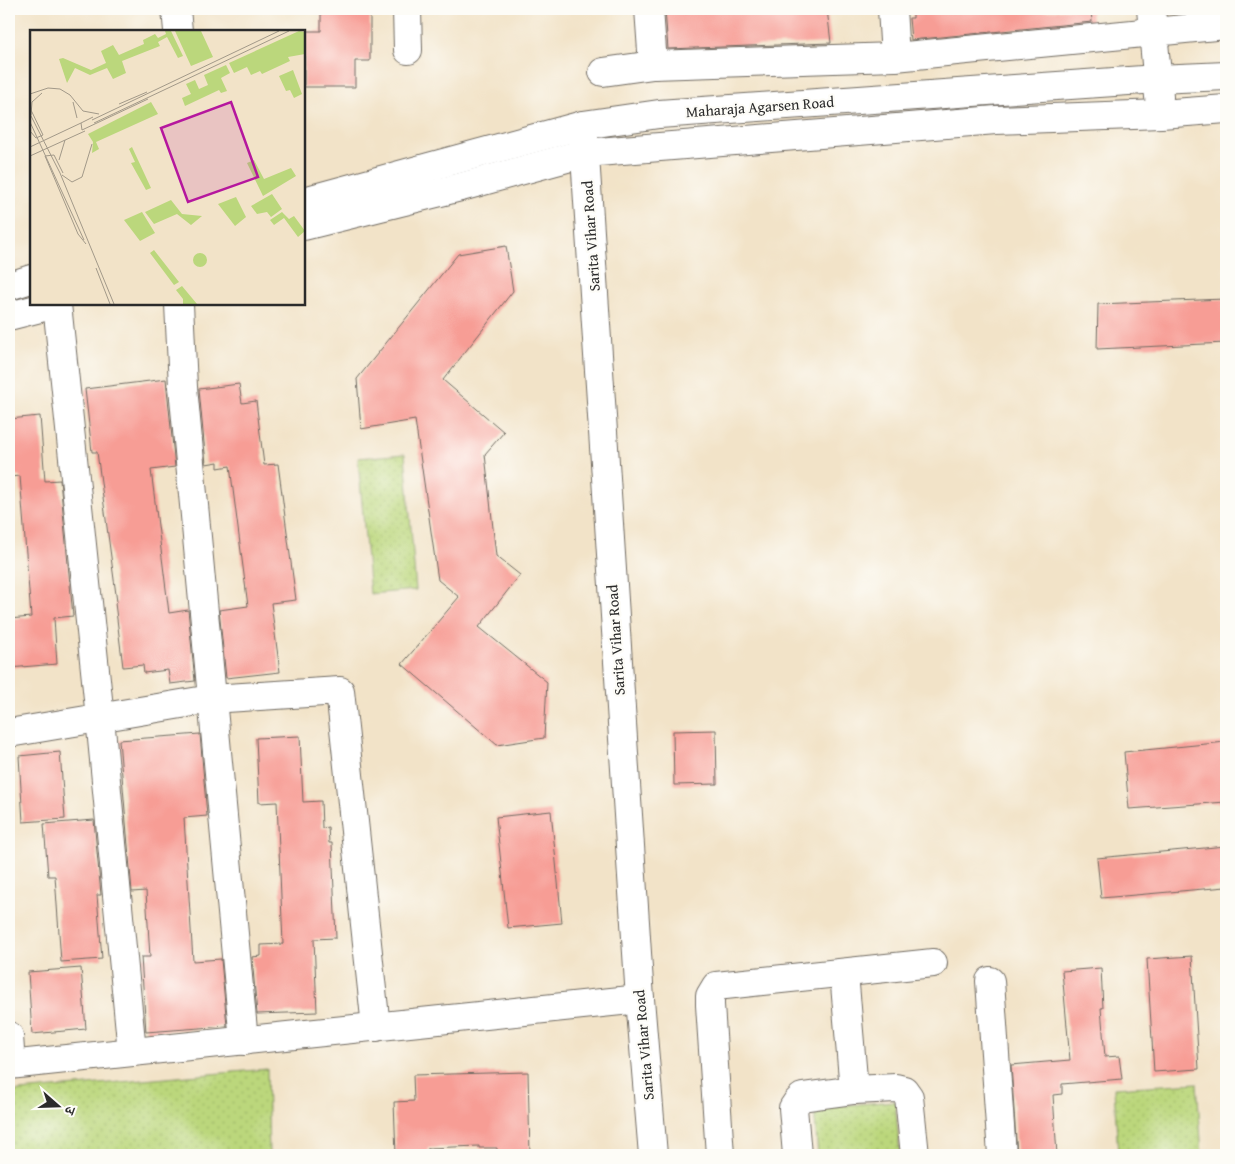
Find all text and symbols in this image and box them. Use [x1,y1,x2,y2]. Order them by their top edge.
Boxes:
inset map [30,30,305,305]
street label: Maharaja Agarsen Road [685,91,835,122]
street label: Sarita Vihar Road [576,180,605,292]
street label: Sarita Vihar Road [601,584,630,696]
street label: Sarita Vihar Road [628,989,659,1101]
north arrow [32,1082,82,1132]
text: उ [59,1103,81,1118]

